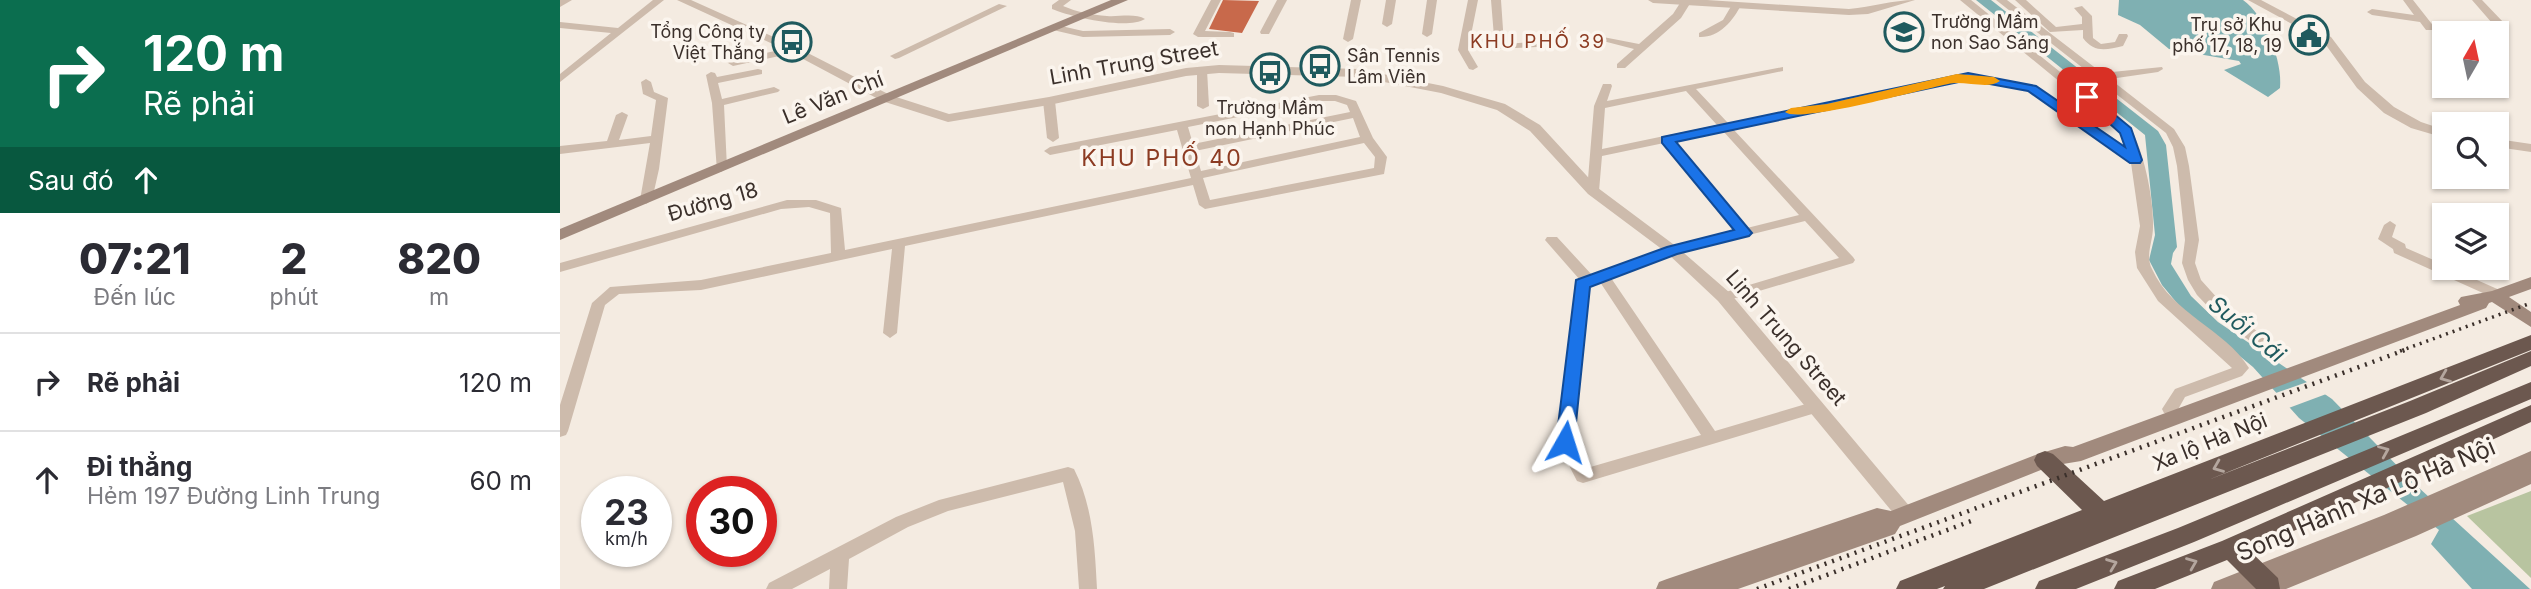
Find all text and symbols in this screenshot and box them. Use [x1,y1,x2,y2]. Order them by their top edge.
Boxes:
school or university icon: Trường Mầm non Sao Sáng [1883,11,1925,53]
place label: Trường Mầm non Sao Sáng [1931,11,2049,53]
place label: Trụ sở Khu phố 17, 18, 19 [2172,14,2282,56]
public building icon: Trụ sở Khu phố 17, 18, 19 [2288,14,2330,56]
place label: Tổng Công ty Việt Thắng [650,21,765,63]
bus stop icon: Tổng Công ty Việt Thắng [771,21,813,63]
north arrow [2432,21,2510,98]
map controls [2432,21,2509,280]
text: 120 m [143,24,284,83]
district label: KHU PHỐ 39 [1470,27,1606,53]
icon: right [28,28,119,119]
street label: Linh Trung Street [1048,35,1220,90]
bus stop icon: Sân Tennis Lâm Viên [1299,45,1341,87]
place label: Sân Tennis Lâm Viên [1347,45,1440,87]
bus stop icon: Trường Mầm non Hạnh Phúc [1249,52,1291,94]
street label: Lê Văn Chí [779,66,888,129]
pin [2057,67,2117,127]
icon: arrive [2068,78,2106,116]
text: Rẽ phải [143,84,255,123]
place label: Trường Mầm non Hạnh Phúc [1205,97,1335,139]
button: search [2432,112,2509,189]
district label: KHU PHỐ 40 [1081,140,1243,172]
icon: ahead [127,161,165,199]
text: Sau đó [28,165,113,196]
street label: Đường 18 [665,177,761,226]
button: layers [2432,203,2509,280]
text: 07:21 [79,233,191,284]
text: 2 [281,233,307,284]
text: 820 [397,233,481,284]
street label: Linh Trung Street [1721,265,1852,410]
text: Đến lúc [94,283,176,311]
text: phút [270,283,318,311]
text: m [429,283,449,311]
water label: Suối Cái [2203,290,2291,369]
icon: right [28,363,66,401]
text: Rẽ phải [87,367,180,398]
text: 120 m [459,367,532,398]
one-way arrow [2440,369,2452,383]
position arrow [1528,405,1602,479]
street label: Xa lộ Hà Nội [2149,407,2271,476]
street label: Song Hành Xa Lộ Hà Nội [2232,432,2499,567]
one-way arrow [2377,446,2389,460]
text: Đi thẳng [87,451,192,482]
one-way arrow [2212,458,2224,472]
icon: ahead [28,461,66,499]
text: 60 m [469,465,532,496]
speed limit sign: 30 [686,476,777,567]
text: Hẻm 197 Đường Linh Trung [87,482,380,510]
text: 23 [604,491,649,533]
text: km/h [605,528,648,549]
one-way arrow [2186,558,2198,572]
one-way arrow [2105,559,2117,573]

